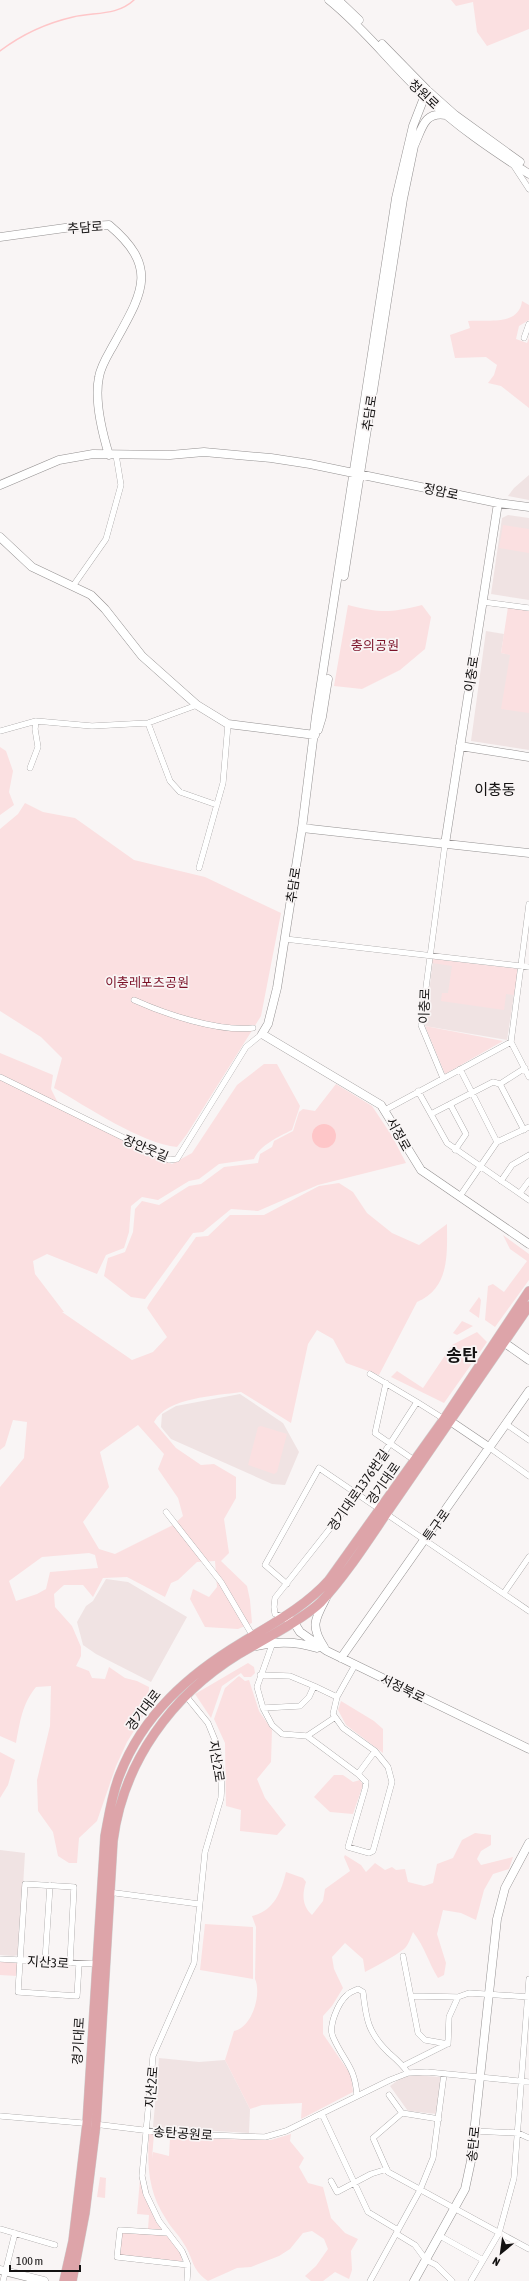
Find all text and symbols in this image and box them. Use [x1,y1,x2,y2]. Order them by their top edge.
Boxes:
street label: 청원로 [405,77,442,112]
street label: 추담로 [67,219,103,236]
street label: 추담로 [359,394,380,432]
street label: 정암로 [422,480,460,503]
park label: 충의공원 [351,638,399,653]
street label: 이충로 [461,655,482,693]
district label: 이충동 [474,781,516,798]
street label: 추담로 [283,866,304,904]
park label: 이충레포츠공원 [105,975,189,990]
street label: 이충로 [416,988,433,1024]
street label: 서정로 [383,1115,414,1154]
street label: 장안웃길 [121,1132,171,1165]
district label: 송탄 [446,1345,478,1365]
street label: 경기대로1376번길 [325,1447,392,1534]
street label: 경기대로 [364,1459,403,1507]
street label: 특구로 [420,1506,453,1544]
street label: 서정북로 [378,1671,428,1706]
street label: 경기대로 [123,1687,164,1734]
street label: 지산2로 [206,1739,227,1783]
street label: 지산3로 [26,1954,69,1971]
street label: 경기대로 [70,2017,87,2065]
street label: 지산2로 [142,2065,161,2109]
street label: 송탄공원로 [153,2124,213,2143]
street label: 송탄로 [464,2125,483,2163]
north arrow [481,2233,521,2273]
scale bar [10,2247,80,2273]
text: 100 m [16,2254,43,2268]
text: N [490,2255,502,2269]

